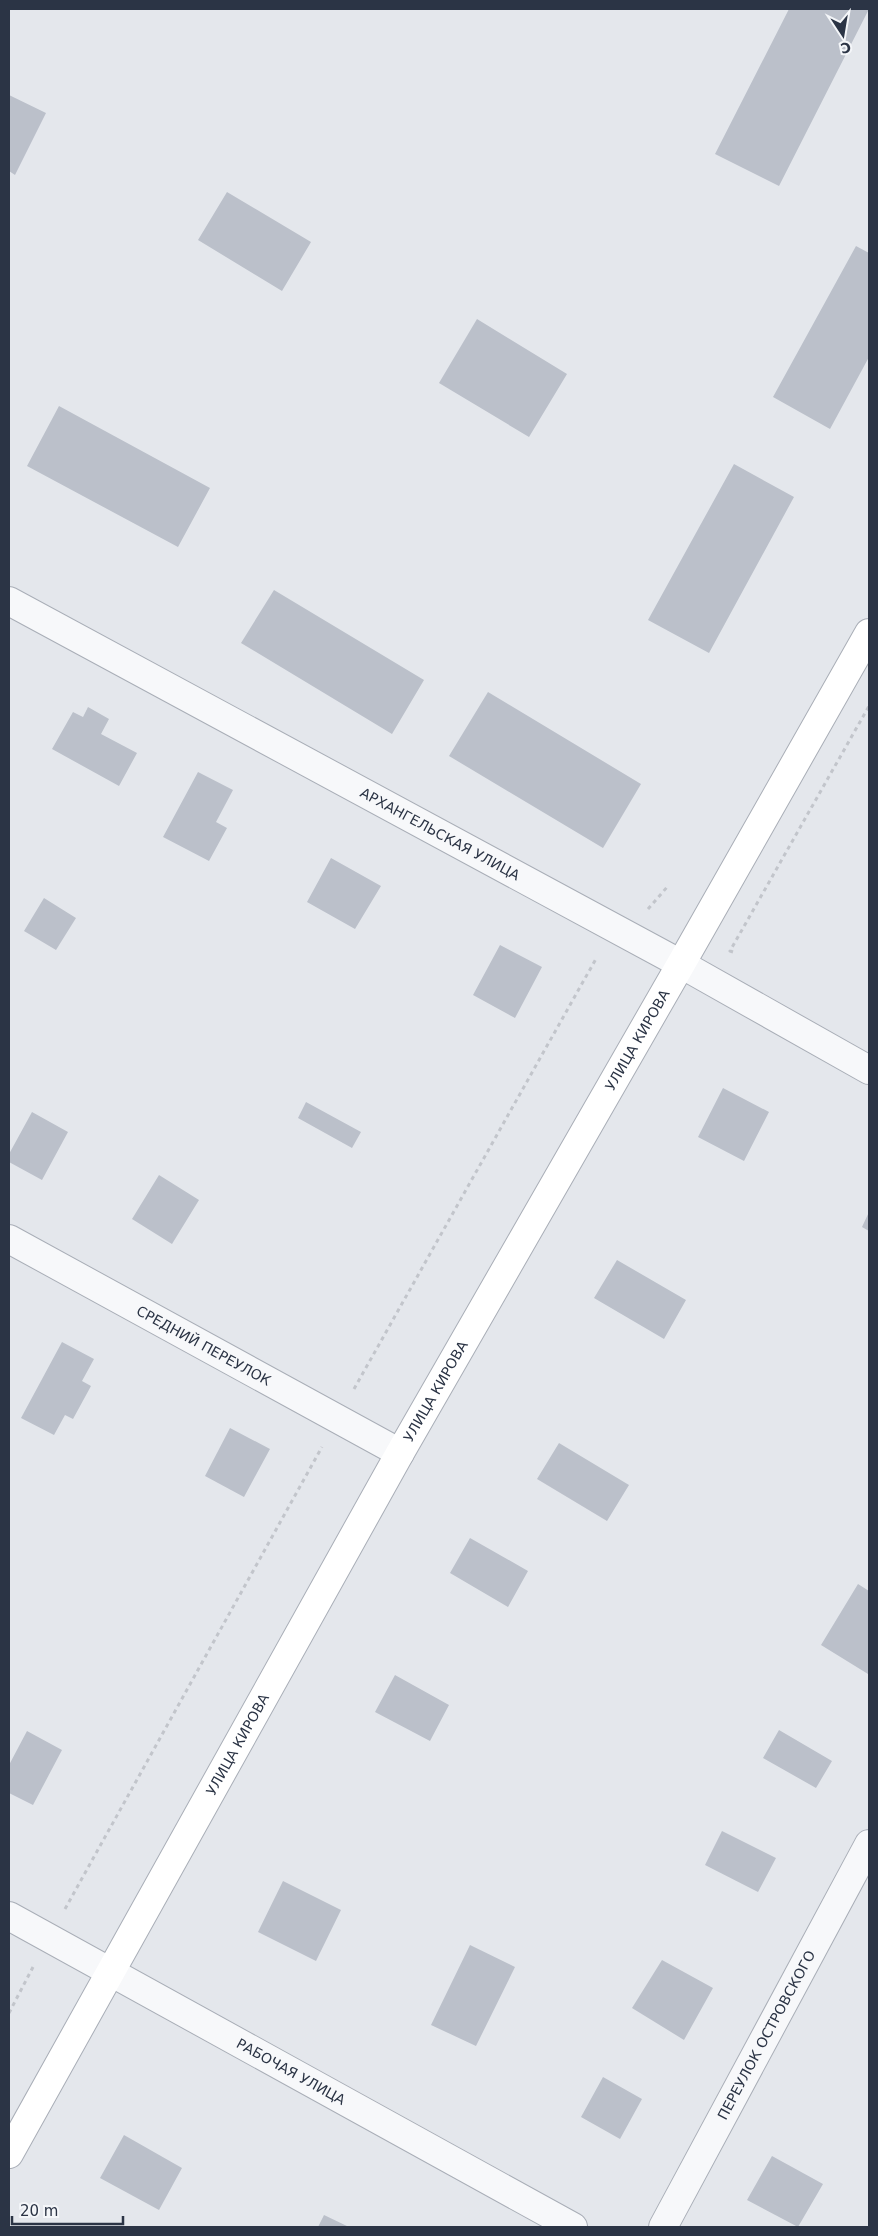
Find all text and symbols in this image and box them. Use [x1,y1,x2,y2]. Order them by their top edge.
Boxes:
north arrow [818,10,868,60]
text: С [839,39,852,57]
street label: АРХАНГЕЛЬСКАЯ УЛИЦА [358,784,523,884]
street label: УЛИЦА КИРОВА [602,986,673,1093]
street label: СРЕДНИЙ ПЕРЕУЛОК [134,1302,274,1389]
street label: УЛИЦА КИРОВА [400,1338,471,1444]
street label: УЛИЦА КИРОВА [203,1691,272,1798]
street label: ПЕРЕУЛОК ОСТРОВСКОГО [714,1948,818,2122]
street label: РАБОЧАЯ УЛИЦА [234,2035,349,2108]
scale bar [12,2194,124,2226]
text: 20 m [20,2202,58,2220]

